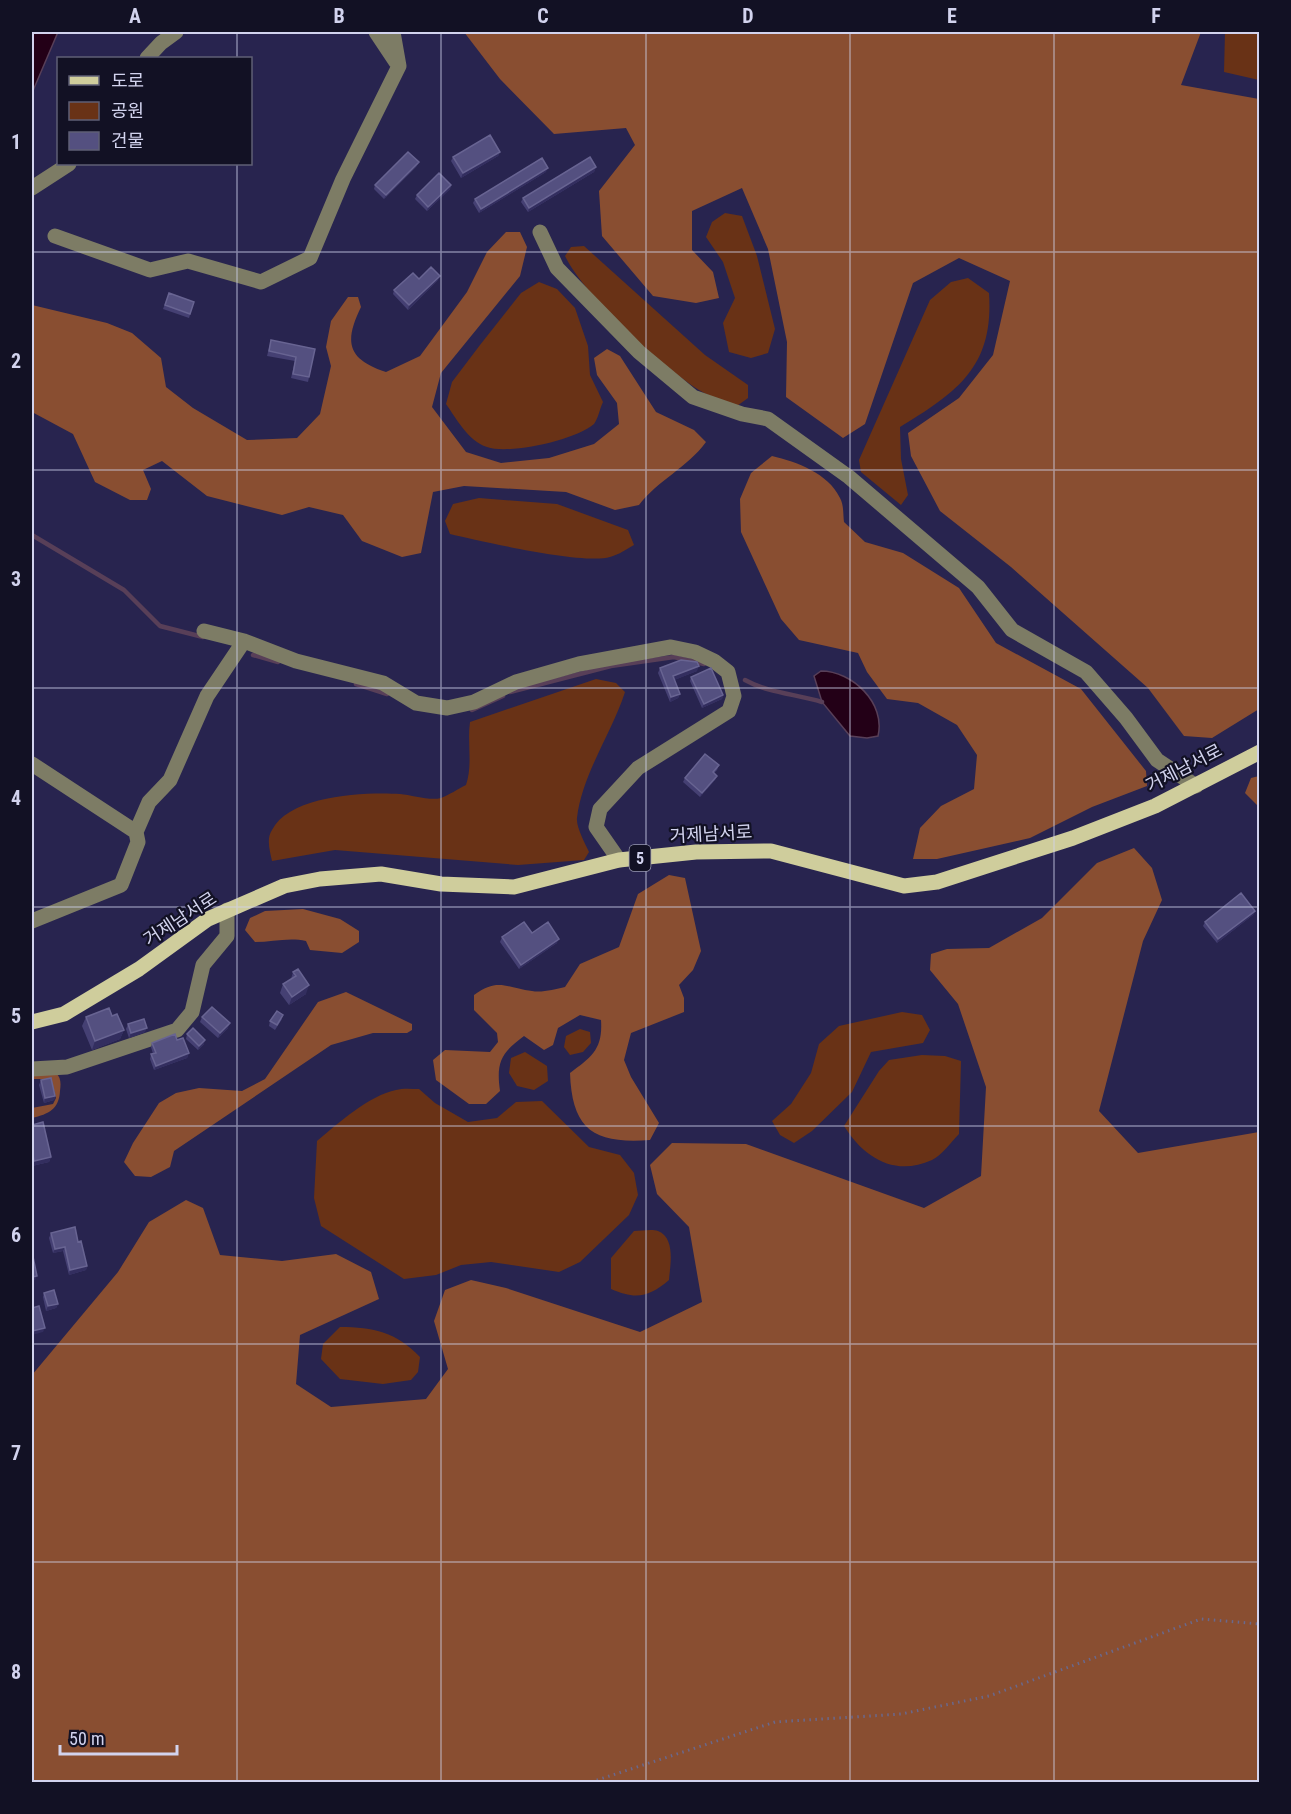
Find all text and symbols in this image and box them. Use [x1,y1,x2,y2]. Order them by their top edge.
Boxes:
text: A [129,4,141,28]
text: B [333,4,345,28]
text: C [537,4,549,28]
text: D [742,4,754,28]
text: E [947,4,957,28]
text: F [1151,4,1161,28]
legend [57,57,252,165]
text: 도로 [111,70,144,91]
text: 공원 [111,100,144,121]
text: 1 [11,130,21,154]
text: 건물 [111,130,144,151]
text: 2 [11,349,21,373]
text: 3 [11,567,21,591]
street label: 거제남서로 [1142,739,1225,796]
text: 4 [11,786,21,810]
street label: 거제남서로 [669,821,753,846]
road number: 5 [630,845,650,871]
street label: 거제남서로 [139,887,220,950]
text: 5 [11,1004,21,1028]
text: 6 [11,1223,21,1247]
text: 7 [11,1441,21,1465]
text: 8 [11,1660,21,1684]
scale bar [60,1718,177,1756]
text: 50 m [69,1728,104,1749]

